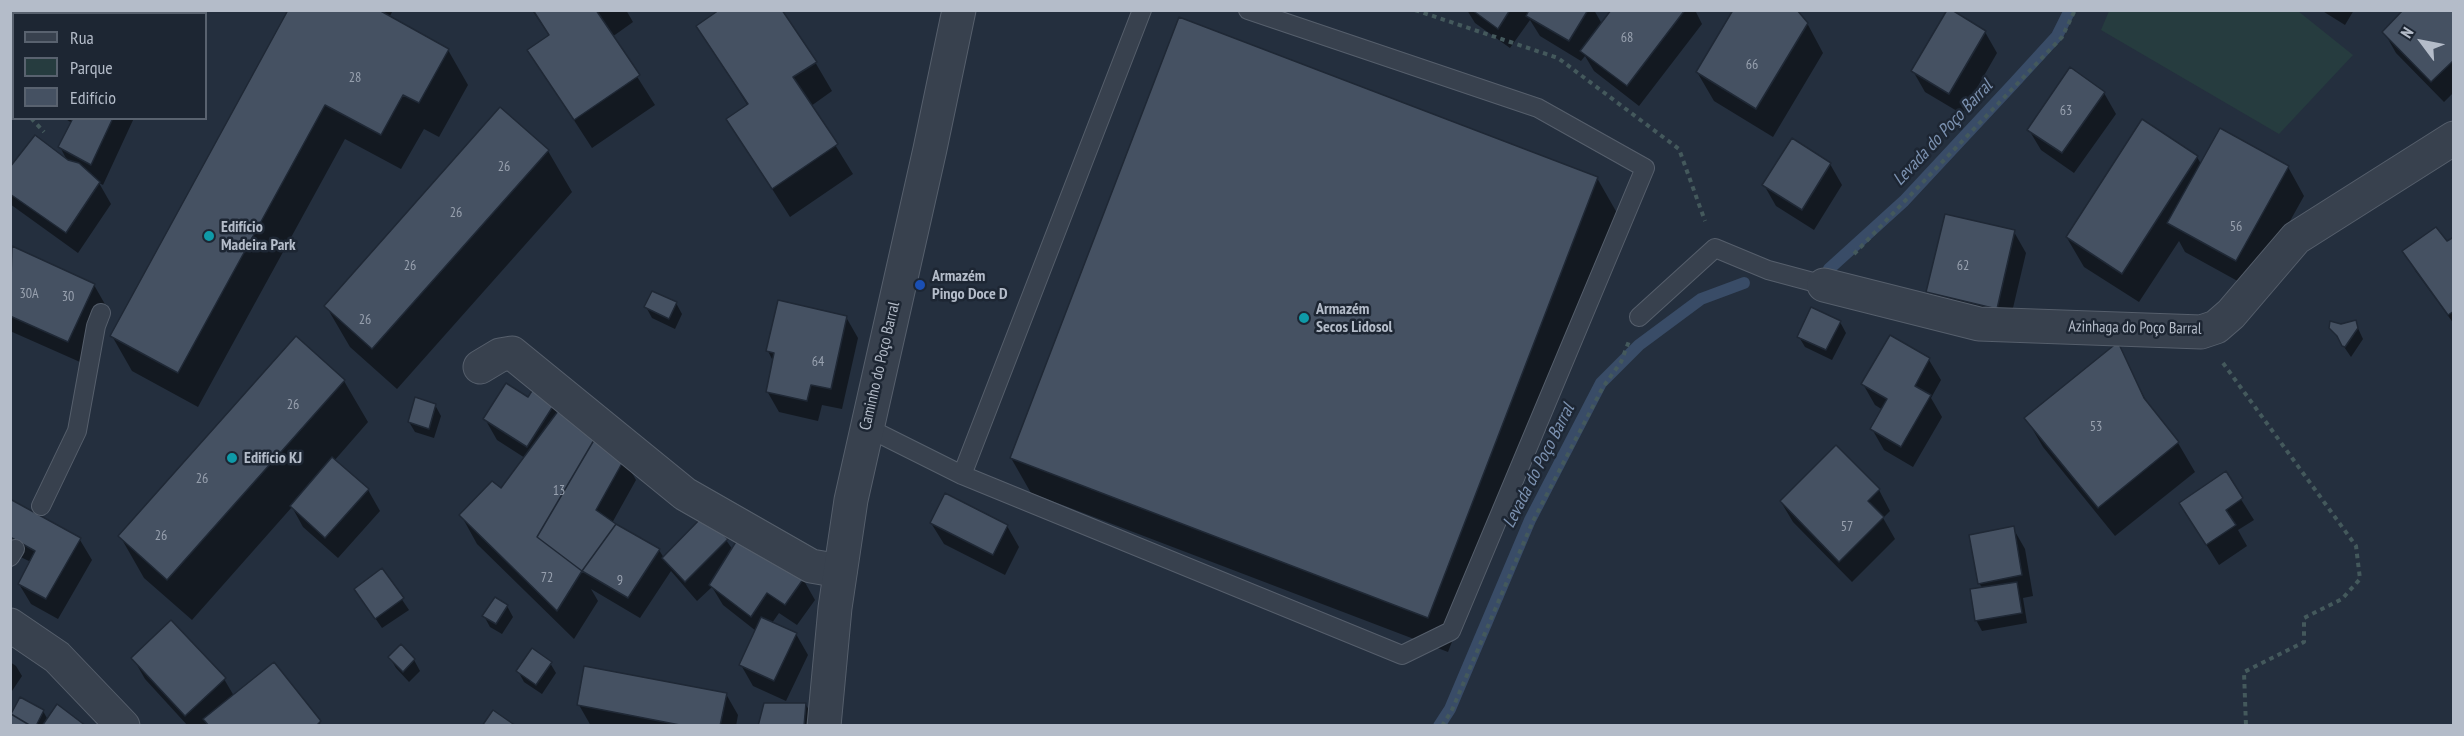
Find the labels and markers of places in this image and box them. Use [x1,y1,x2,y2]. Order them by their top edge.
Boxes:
place label: Edifício Madeira Park [221,217,296,255]
marker: Edifício Madeira Park [202,229,216,243]
place label: Armazém Pingo Doce D [932,266,1008,304]
marker: Armazém Pingo Doce D [913,278,927,292]
place label: Armazém Secos Lidosol [1316,299,1392,337]
marker: Armazém Secos Lidosol [1297,311,1311,325]
place label: Edifício KJ [244,448,302,468]
marker: Edifício KJ [225,451,239,465]

